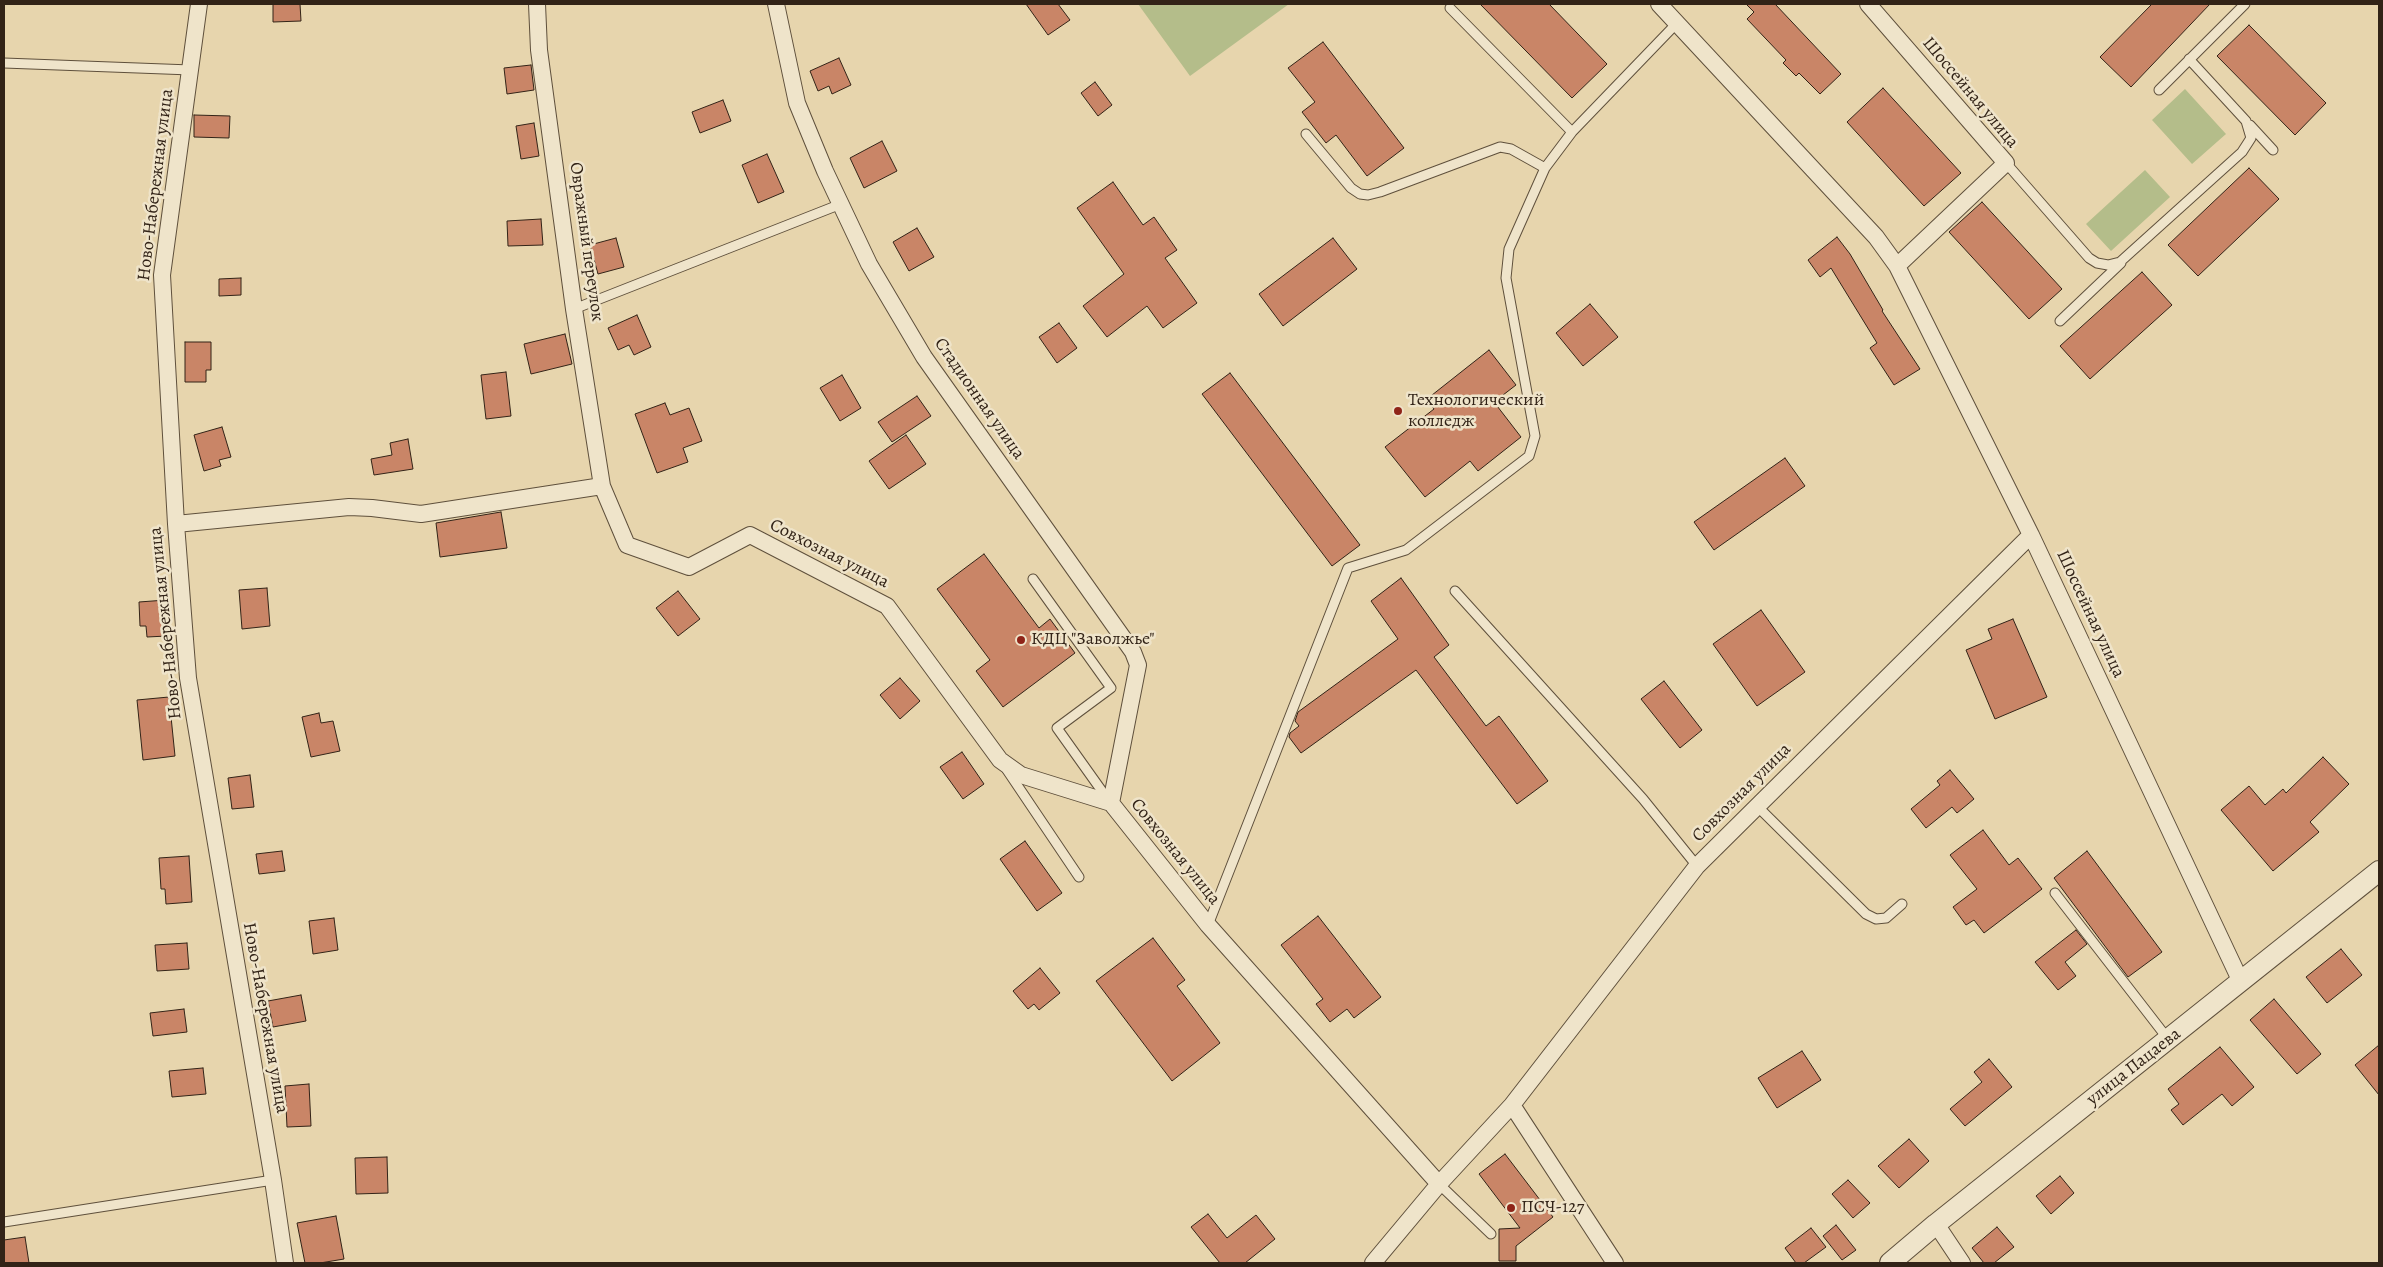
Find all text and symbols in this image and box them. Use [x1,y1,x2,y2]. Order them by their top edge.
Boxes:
street label: Шоссейная улица [1917,33,2023,153]
street label: Ново-Набережная улица [134,88,178,282]
street label: Овражный переулок [564,161,608,323]
street label: Стадионная улица [929,334,1029,464]
place label: Технологический колледж [1408,390,1544,432]
marker: Технологический колледж [1392,405,1404,417]
street label: Совхозная улица [766,515,892,593]
street label: Ново-Набережная улица [145,526,187,720]
street label: Шоссейная улица [2051,547,2129,681]
place label: КДЦ "Заволжье" [1031,629,1155,651]
marker: КДЦ "Заволжье" [1015,634,1027,646]
street label: Совхозная улица [1688,739,1796,847]
street label: Совхозная улица [1125,794,1225,910]
street label: Ново-Набережная улица [238,921,292,1115]
street label: улица Пацаева [2083,1024,2185,1110]
place label: ПСЧ-127 [1521,1197,1584,1219]
marker: ПСЧ-127 [1505,1202,1517,1214]

